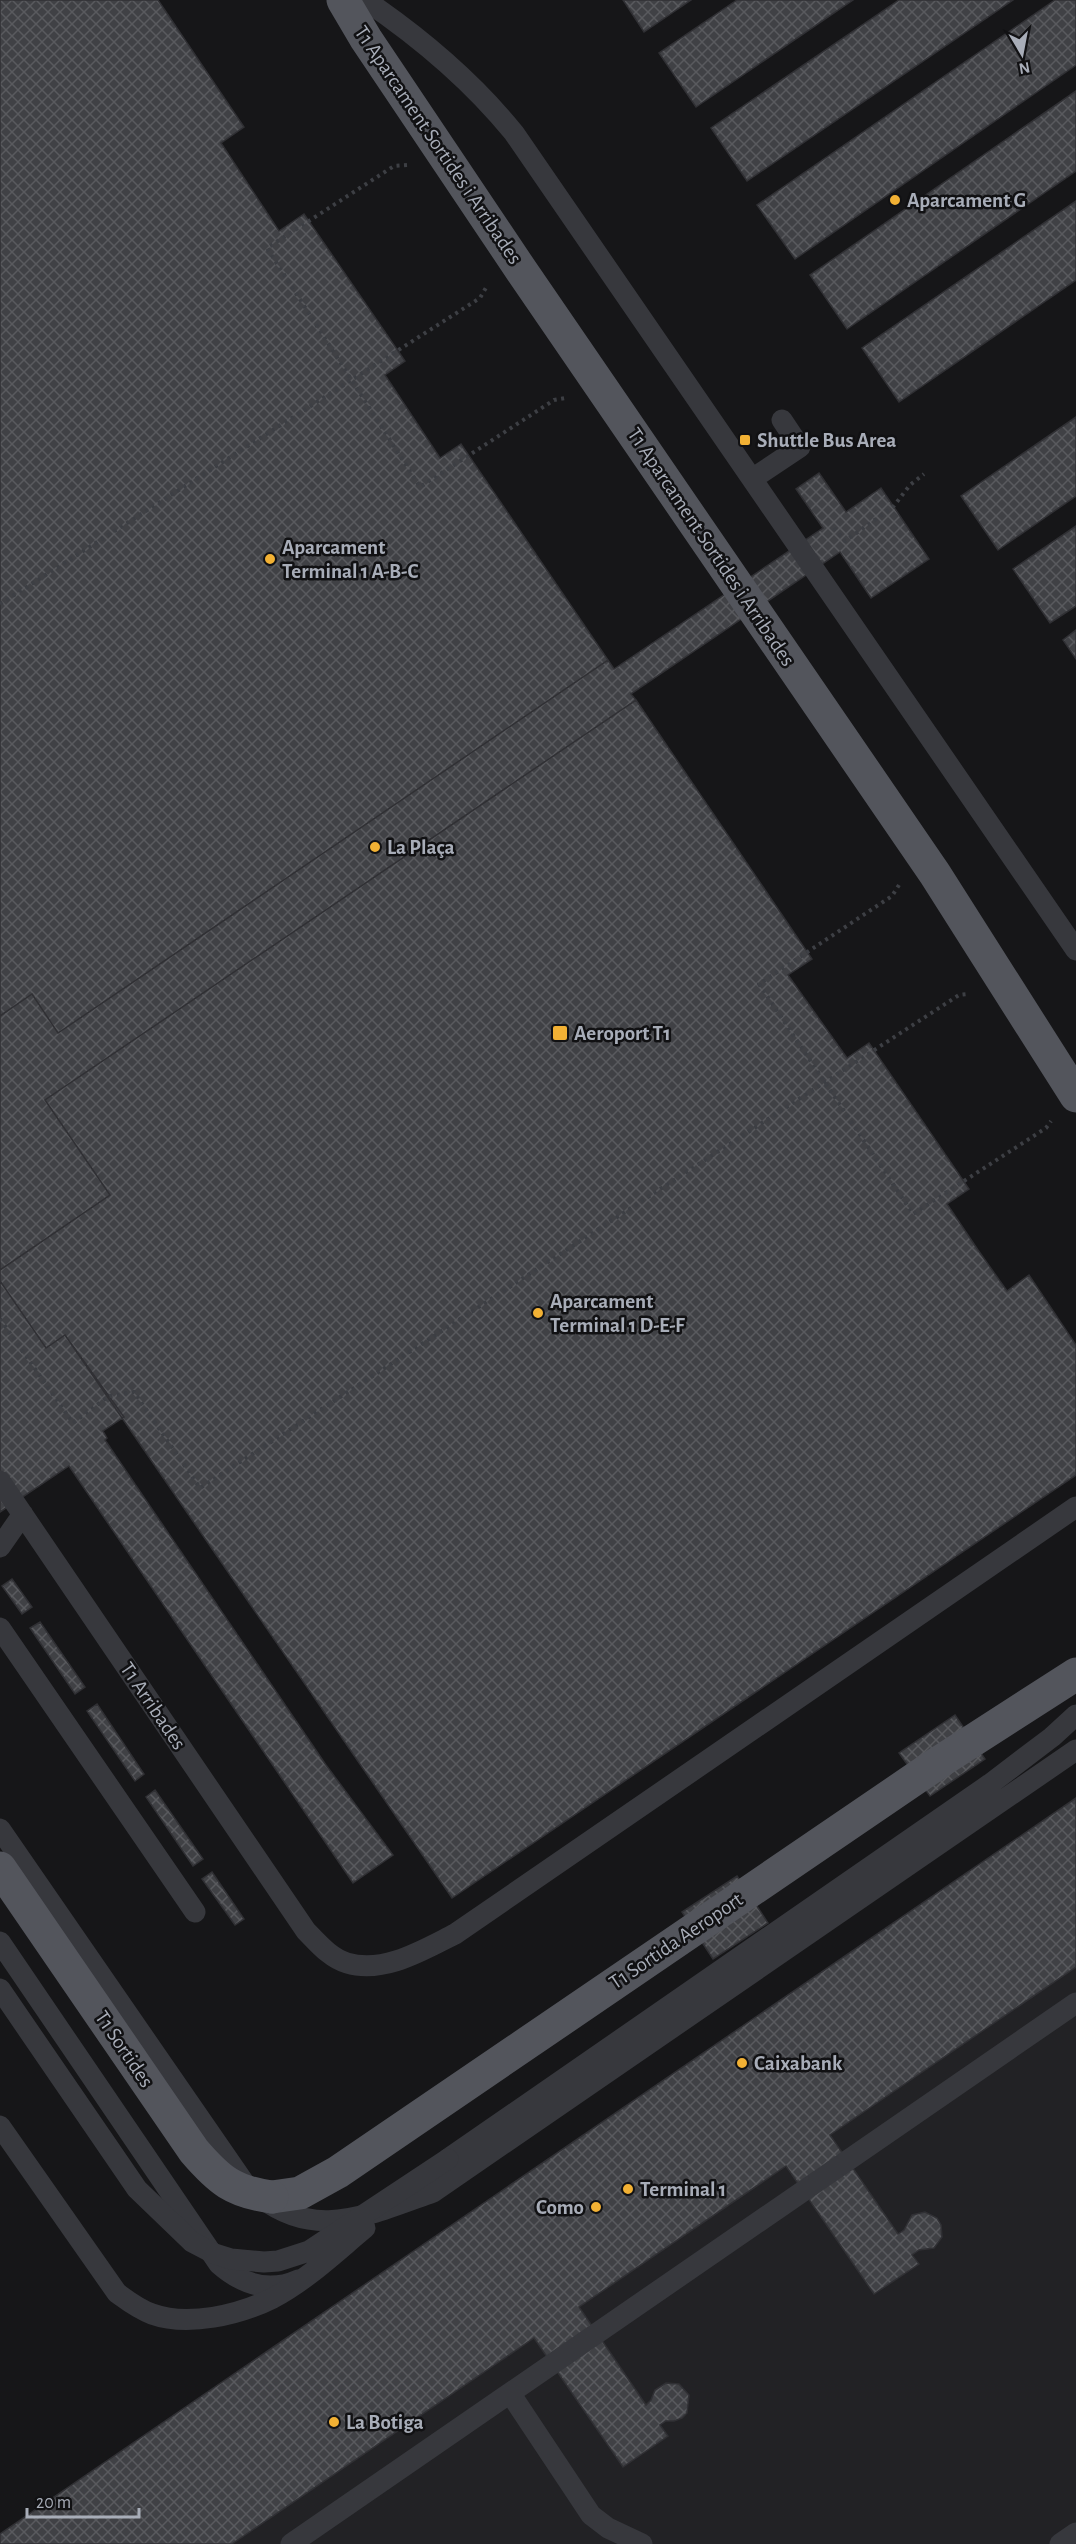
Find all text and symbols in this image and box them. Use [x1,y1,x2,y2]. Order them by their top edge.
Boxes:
street label: T1 Aparcament Sortides i Arribades [350,22,526,268]
north arrow [992,24,1052,84]
text: N [1018,59,1031,77]
place label: Aparcament G [907,190,1026,211]
marker: Aparcament G [888,193,902,207]
street label: T1 Aparcament Sortides i Arribades [623,424,799,670]
place label: Shuttle Bus Area [757,430,896,451]
marker: Shuttle Bus Area [738,433,752,447]
place label: Aparcament Terminal 1 A-B-C [282,537,418,582]
marker: Aparcament Terminal 1 A-B-C [263,552,277,566]
place label: La Plaça [387,837,455,858]
marker: La Plaça [368,840,382,854]
place label: Aeroport T1 [574,1023,671,1044]
marker: Aeroport T1 [551,1024,569,1042]
place label: Aparcament Terminal 1 D-E-F [550,1291,685,1336]
marker: Aparcament Terminal 1 D-E-F [531,1306,545,1320]
street label: T1 Arribades [116,1659,190,1753]
street label: T1 Sortida Aeroport [605,1889,747,1993]
street label: T1 Sortides [91,2007,157,2091]
place label: Caixabank [754,2053,843,2074]
marker: Caixabank [735,2056,749,2070]
place label: Terminal 1 [640,2179,726,2200]
marker: Terminal 1 [621,2182,635,2196]
place label: Como [536,2197,584,2218]
marker: Como [589,2200,603,2214]
place label: La Botiga [346,2412,424,2433]
marker: La Botiga [327,2415,341,2429]
scale bar [27,2481,140,2519]
text: 20 m [36,2494,71,2512]

